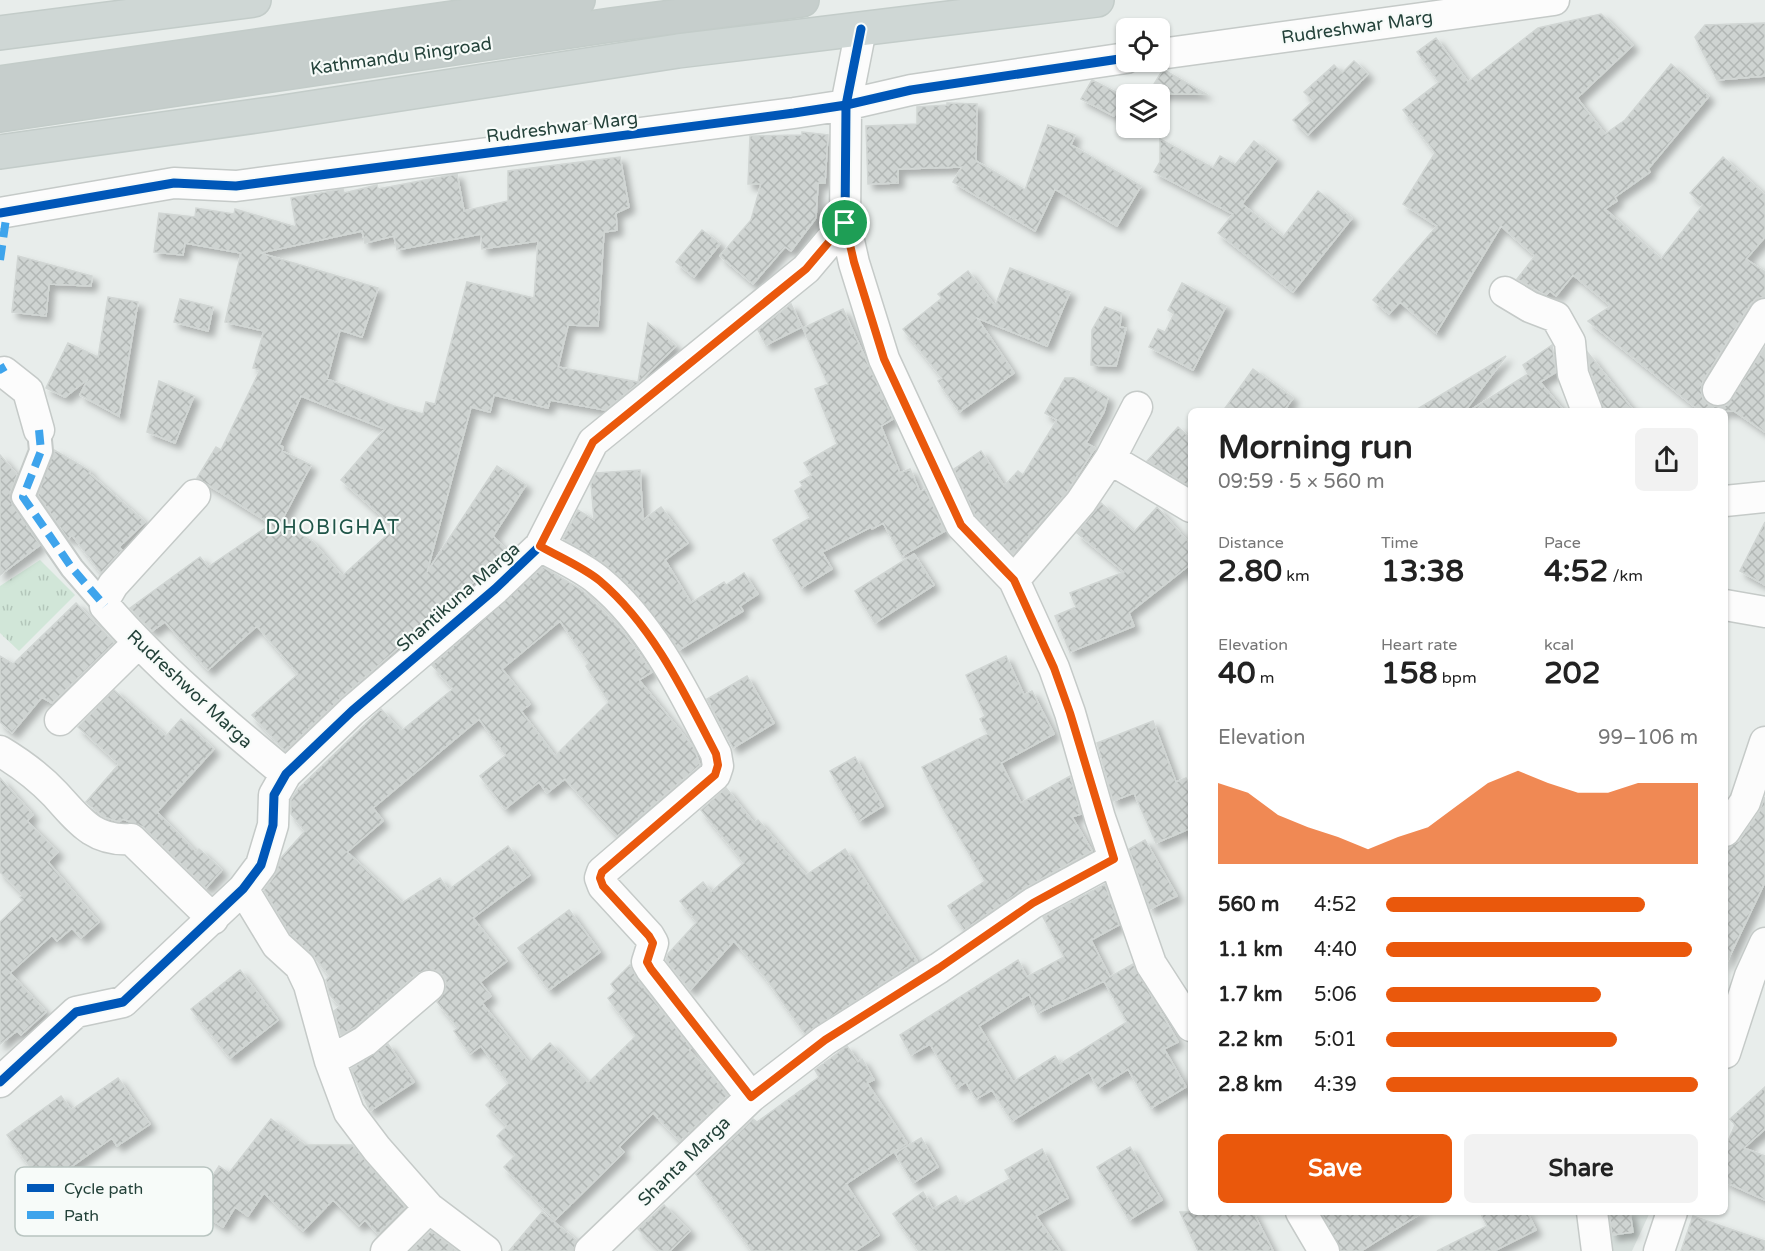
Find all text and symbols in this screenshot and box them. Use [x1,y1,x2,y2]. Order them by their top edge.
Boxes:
street label: Rudreshwar Marg [1280,5,1434,49]
map controls [1116,18,1170,138]
button: locate [1116,18,1170,72]
street label: Kathmandu Ringroad [309,32,493,80]
button: layers [1116,84,1170,138]
street label: Rudreshwar Marg [485,107,639,147]
pin [819,197,870,248]
icon: arrive [828,206,861,239]
text: Morning run [1218,428,1413,467]
button: share [1635,428,1698,491]
text: 09:59 · 5 × 560 m [1218,470,1385,494]
district label: DHOBIGHAT [265,516,401,540]
text: Distance [1218,533,1284,553]
text: Time [1381,533,1418,553]
text: Pace [1544,533,1581,553]
street label: Shantikuna Marga [392,537,524,657]
text: 2.80 [1218,553,1282,590]
text: 13:38 [1381,553,1464,590]
text: 4:52 [1544,553,1608,590]
text: km [1282,566,1310,586]
text: /km [1608,566,1643,586]
street label: Rudreshwor Marga [123,625,257,753]
text: Elevation [1218,635,1288,655]
text: Heart rate [1381,635,1457,655]
text: kcal [1544,635,1574,655]
text: 40 [1218,655,1256,692]
text: 158 [1381,655,1438,692]
text: 202 [1544,655,1601,692]
text: m [1256,668,1275,688]
text: bpm [1438,668,1477,688]
text: Elevation [1218,726,1305,750]
text: 99–106 m [1598,726,1698,750]
text: 560 m [1218,893,1279,917]
text: 4:52 [1314,893,1357,917]
text: 1.1 km [1218,938,1283,962]
text: 4:40 [1314,938,1357,962]
text: 1.7 km [1218,983,1283,1007]
text: 5:06 [1314,983,1357,1007]
text: 2.2 km [1218,1028,1283,1052]
text: 5:01 [1314,1028,1357,1052]
text: 2.8 km [1218,1073,1283,1097]
text: 4:39 [1314,1073,1357,1097]
street label: Shanta Marga [633,1111,735,1211]
button: Save [1218,1134,1452,1203]
button: Share [1464,1134,1698,1203]
legend [15,1167,213,1236]
text: Cycle path [64,1179,143,1199]
text: Path [64,1206,99,1226]

